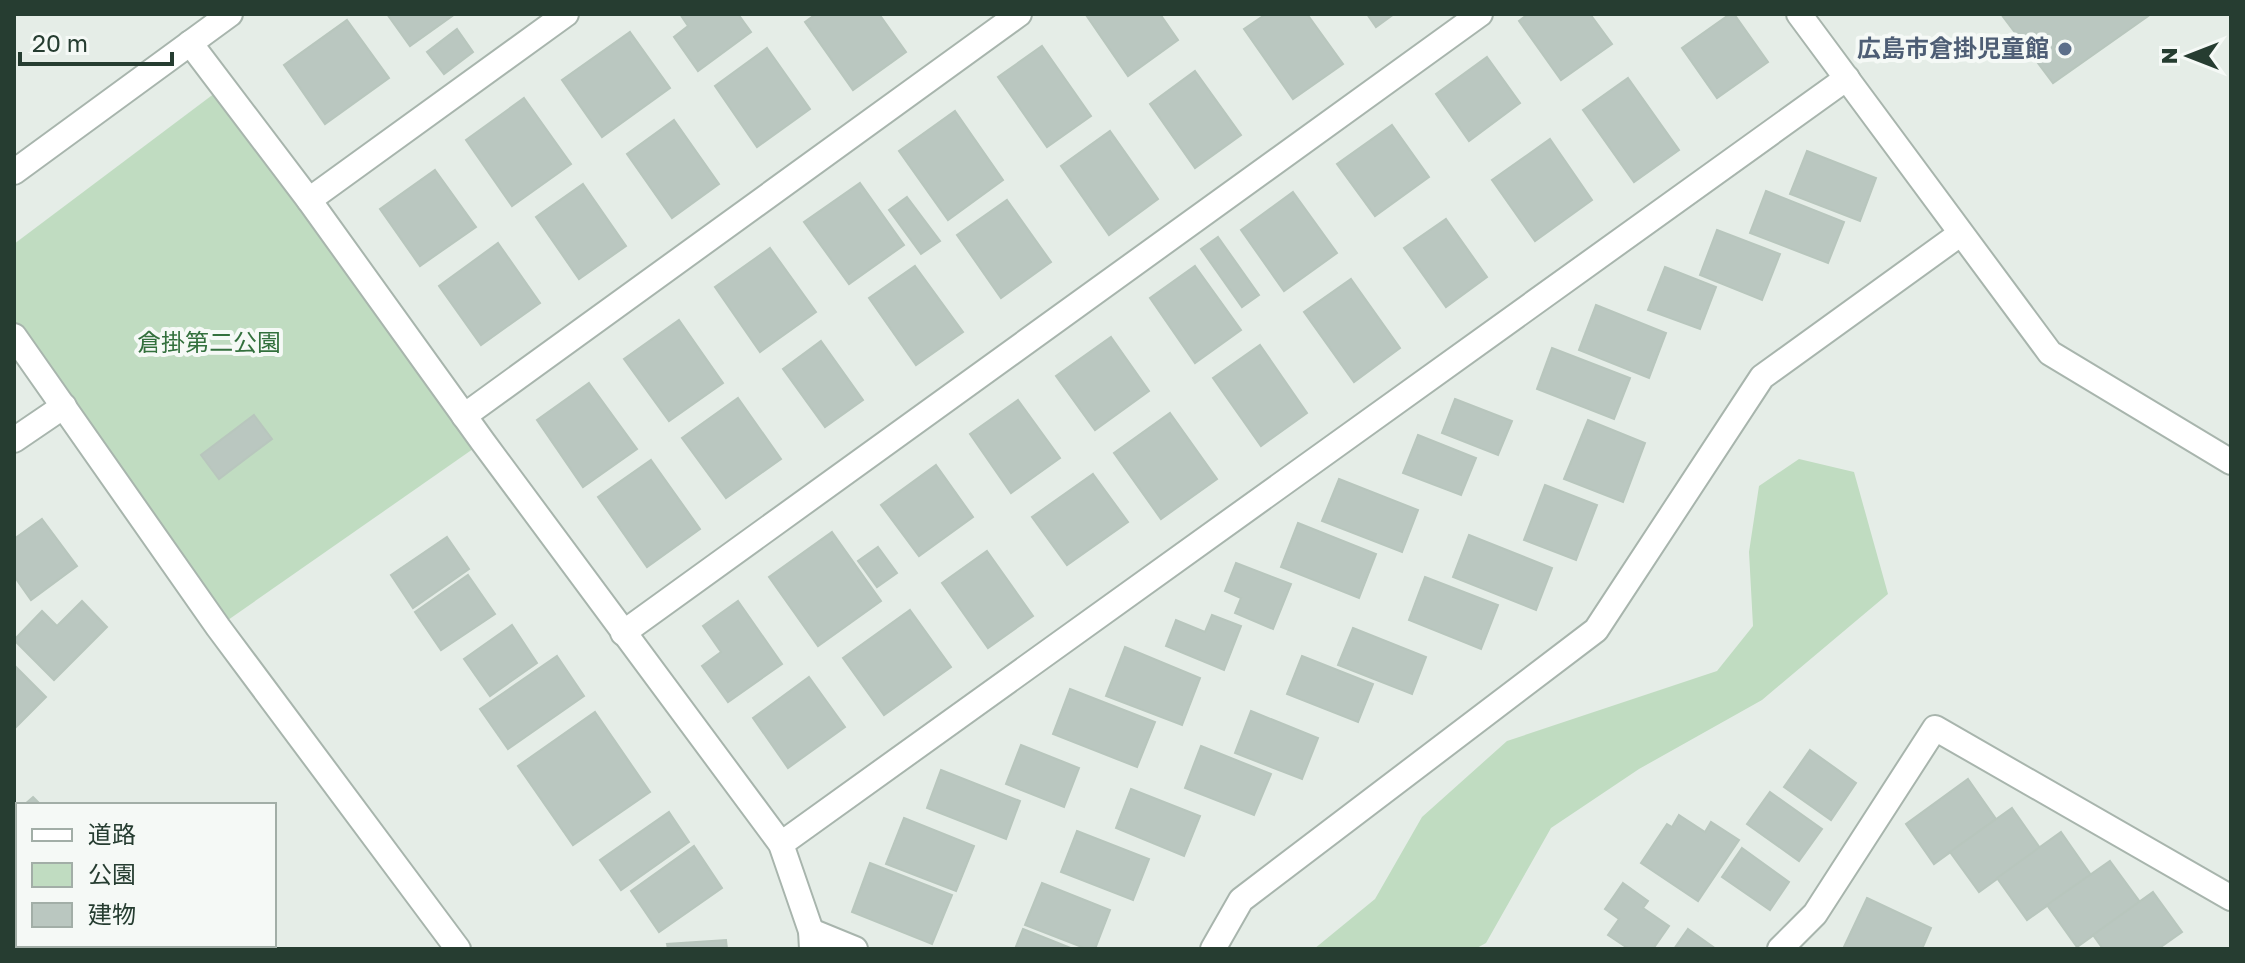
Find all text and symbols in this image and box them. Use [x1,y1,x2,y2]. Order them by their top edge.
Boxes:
scale bar [20,16,172,66]
north arrow [2149,16,2229,96]
text: 20 m [32,28,88,57]
place label: 広島市倉掛児童館 [1857,33,2049,62]
marker: 広島市倉掛児童館 [2056,40,2074,58]
text: N [2155,48,2182,64]
park label: 倉掛第二公園 [137,327,281,356]
legend [16,803,276,947]
text: 道路 [88,819,136,848]
text: 公園 [88,859,136,888]
text: 建物 [88,899,136,928]

